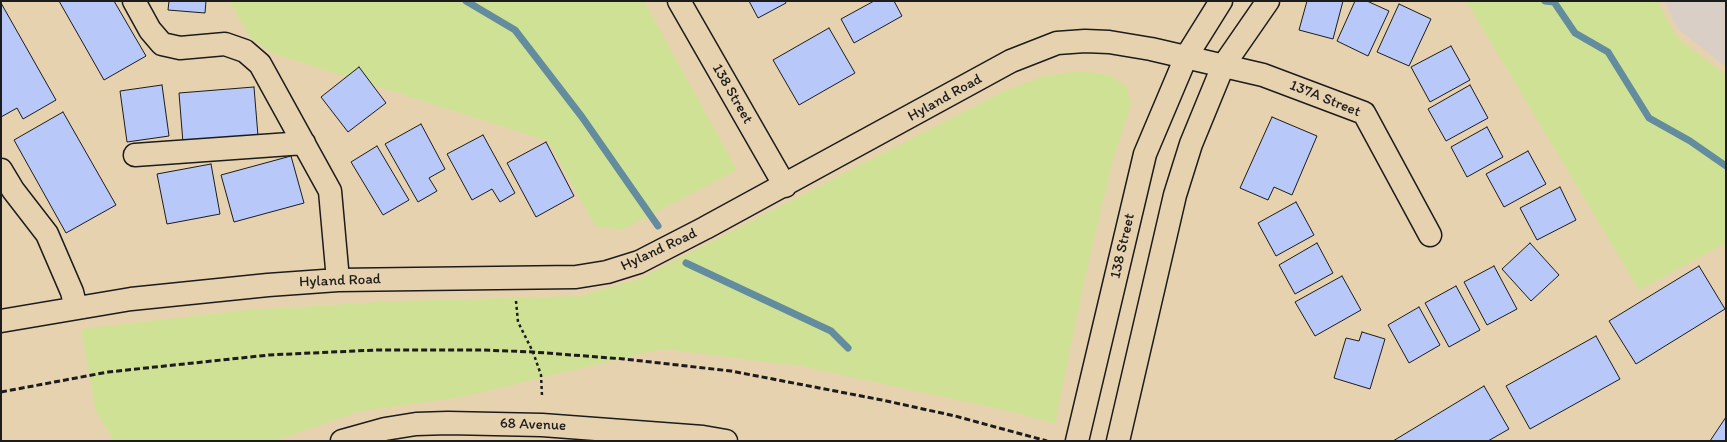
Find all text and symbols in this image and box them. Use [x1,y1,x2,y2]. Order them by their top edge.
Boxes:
street label: 138 Street [708,61,756,127]
street label: Hyland Road [905,70,985,126]
street label: 137A Street [1287,77,1363,121]
street label: 138 Street [1107,212,1139,280]
street label: Hyland Road [618,225,700,275]
street label: Hyland Road [299,271,381,291]
street label: 68 Avenue [499,415,567,435]

